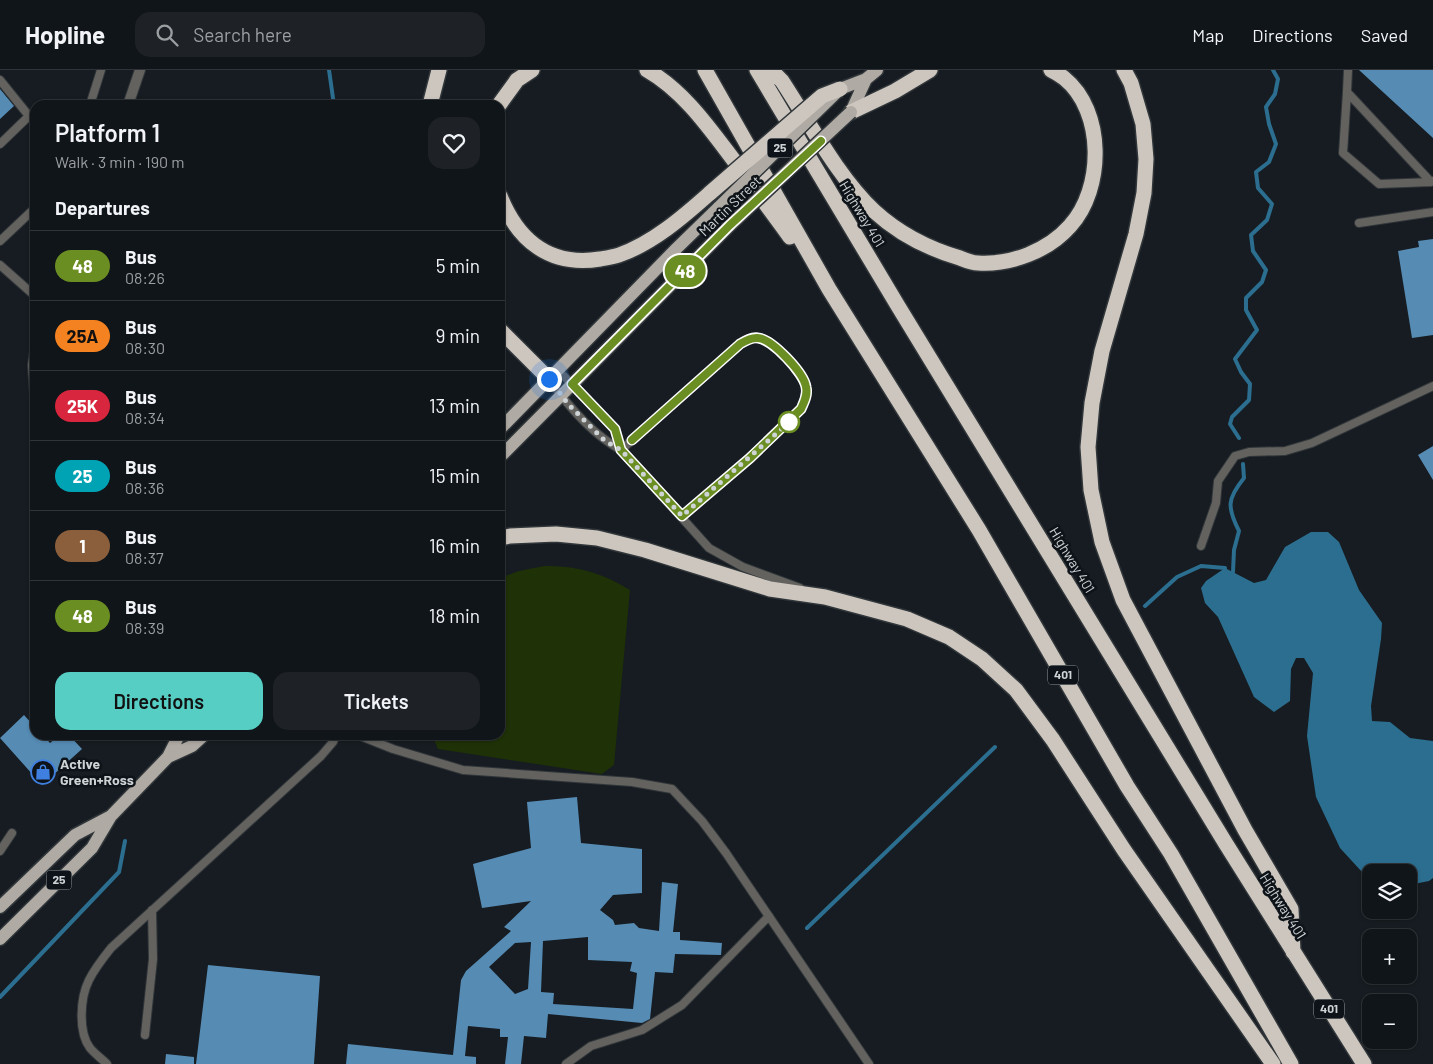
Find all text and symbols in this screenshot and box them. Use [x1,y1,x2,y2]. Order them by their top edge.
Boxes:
search box [135,12,485,57]
text: Hopline [25,20,105,49]
icon: search [153,21,181,49]
text: Search here [193,23,292,46]
text: Map [1192,24,1224,46]
text: Directions [1252,24,1333,46]
text: Saved [1361,24,1408,46]
button: heart [428,117,480,169]
text: Platform 1 [55,118,160,147]
road number: 25 [768,138,792,158]
text: Walk · 3 min · 190 m [55,152,184,171]
street label: Martin Street [695,172,764,239]
street label: Highway 401 [836,178,889,250]
text: Departures [55,196,150,219]
text: Bus [125,245,157,268]
text: 5 min [436,254,480,277]
text: 48 [72,255,93,277]
line badge: 48 [662,255,708,287]
text: 48 [675,260,695,282]
text: 08:26 [125,268,165,287]
text: Bus [125,315,157,338]
text: 9 min [436,324,480,347]
text: 25A [67,325,98,347]
text: 08:30 [125,338,165,357]
your location [537,367,562,392]
text: Bus [125,385,157,408]
text: 13 min [429,394,480,417]
text: 25K [67,395,98,417]
text: 08:34 [125,408,165,427]
unlabelled marker [778,411,800,433]
text: Bus [125,455,157,478]
text: 15 min [429,464,480,487]
text: 25 [73,465,92,487]
text: 08:36 [125,478,164,497]
street label: Highway 401 [1046,524,1099,596]
text: Bus [125,525,157,548]
text: 16 min [429,534,480,557]
text: 1 [79,535,86,557]
text: 08:37 [125,548,164,567]
text: Bus [125,595,157,618]
text: 18 min [429,604,480,627]
text: 48 [72,605,93,627]
text: 08:39 [125,618,164,637]
road number: 401 [1048,666,1078,684]
button: Directions [55,672,263,730]
button: Tickets [273,672,480,730]
place label: Active Green+Ross [60,755,134,788]
shop icon: Active Green+Ross [30,759,56,785]
map controls [1362,864,1417,1049]
button: layers [1362,864,1417,919]
road number: 25 [46,870,72,890]
street label: Highway 401 [1257,870,1310,942]
button: + [1362,929,1417,984]
button: − [1362,994,1417,1049]
road number: 401 [1314,1000,1344,1019]

